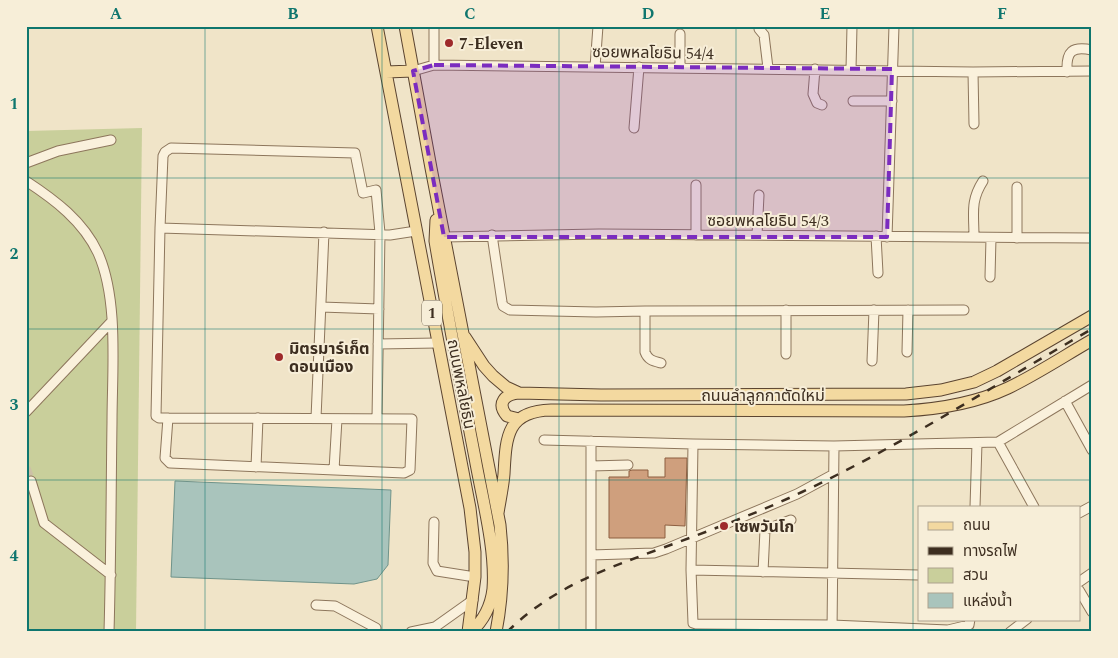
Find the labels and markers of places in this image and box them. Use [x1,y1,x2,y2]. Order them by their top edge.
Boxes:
place label: 7-Eleven [459,32,524,56]
marker: 7-Eleven [443,37,455,49]
place label: มิตรมาร์เก็ต ดอนเมือง [289,337,370,379]
marker: มิตรมาร์เก็ต ดอนเมือง [273,351,285,363]
place label: เซพวันโก [734,515,794,539]
marker: เซพวันโก [718,520,730,532]

